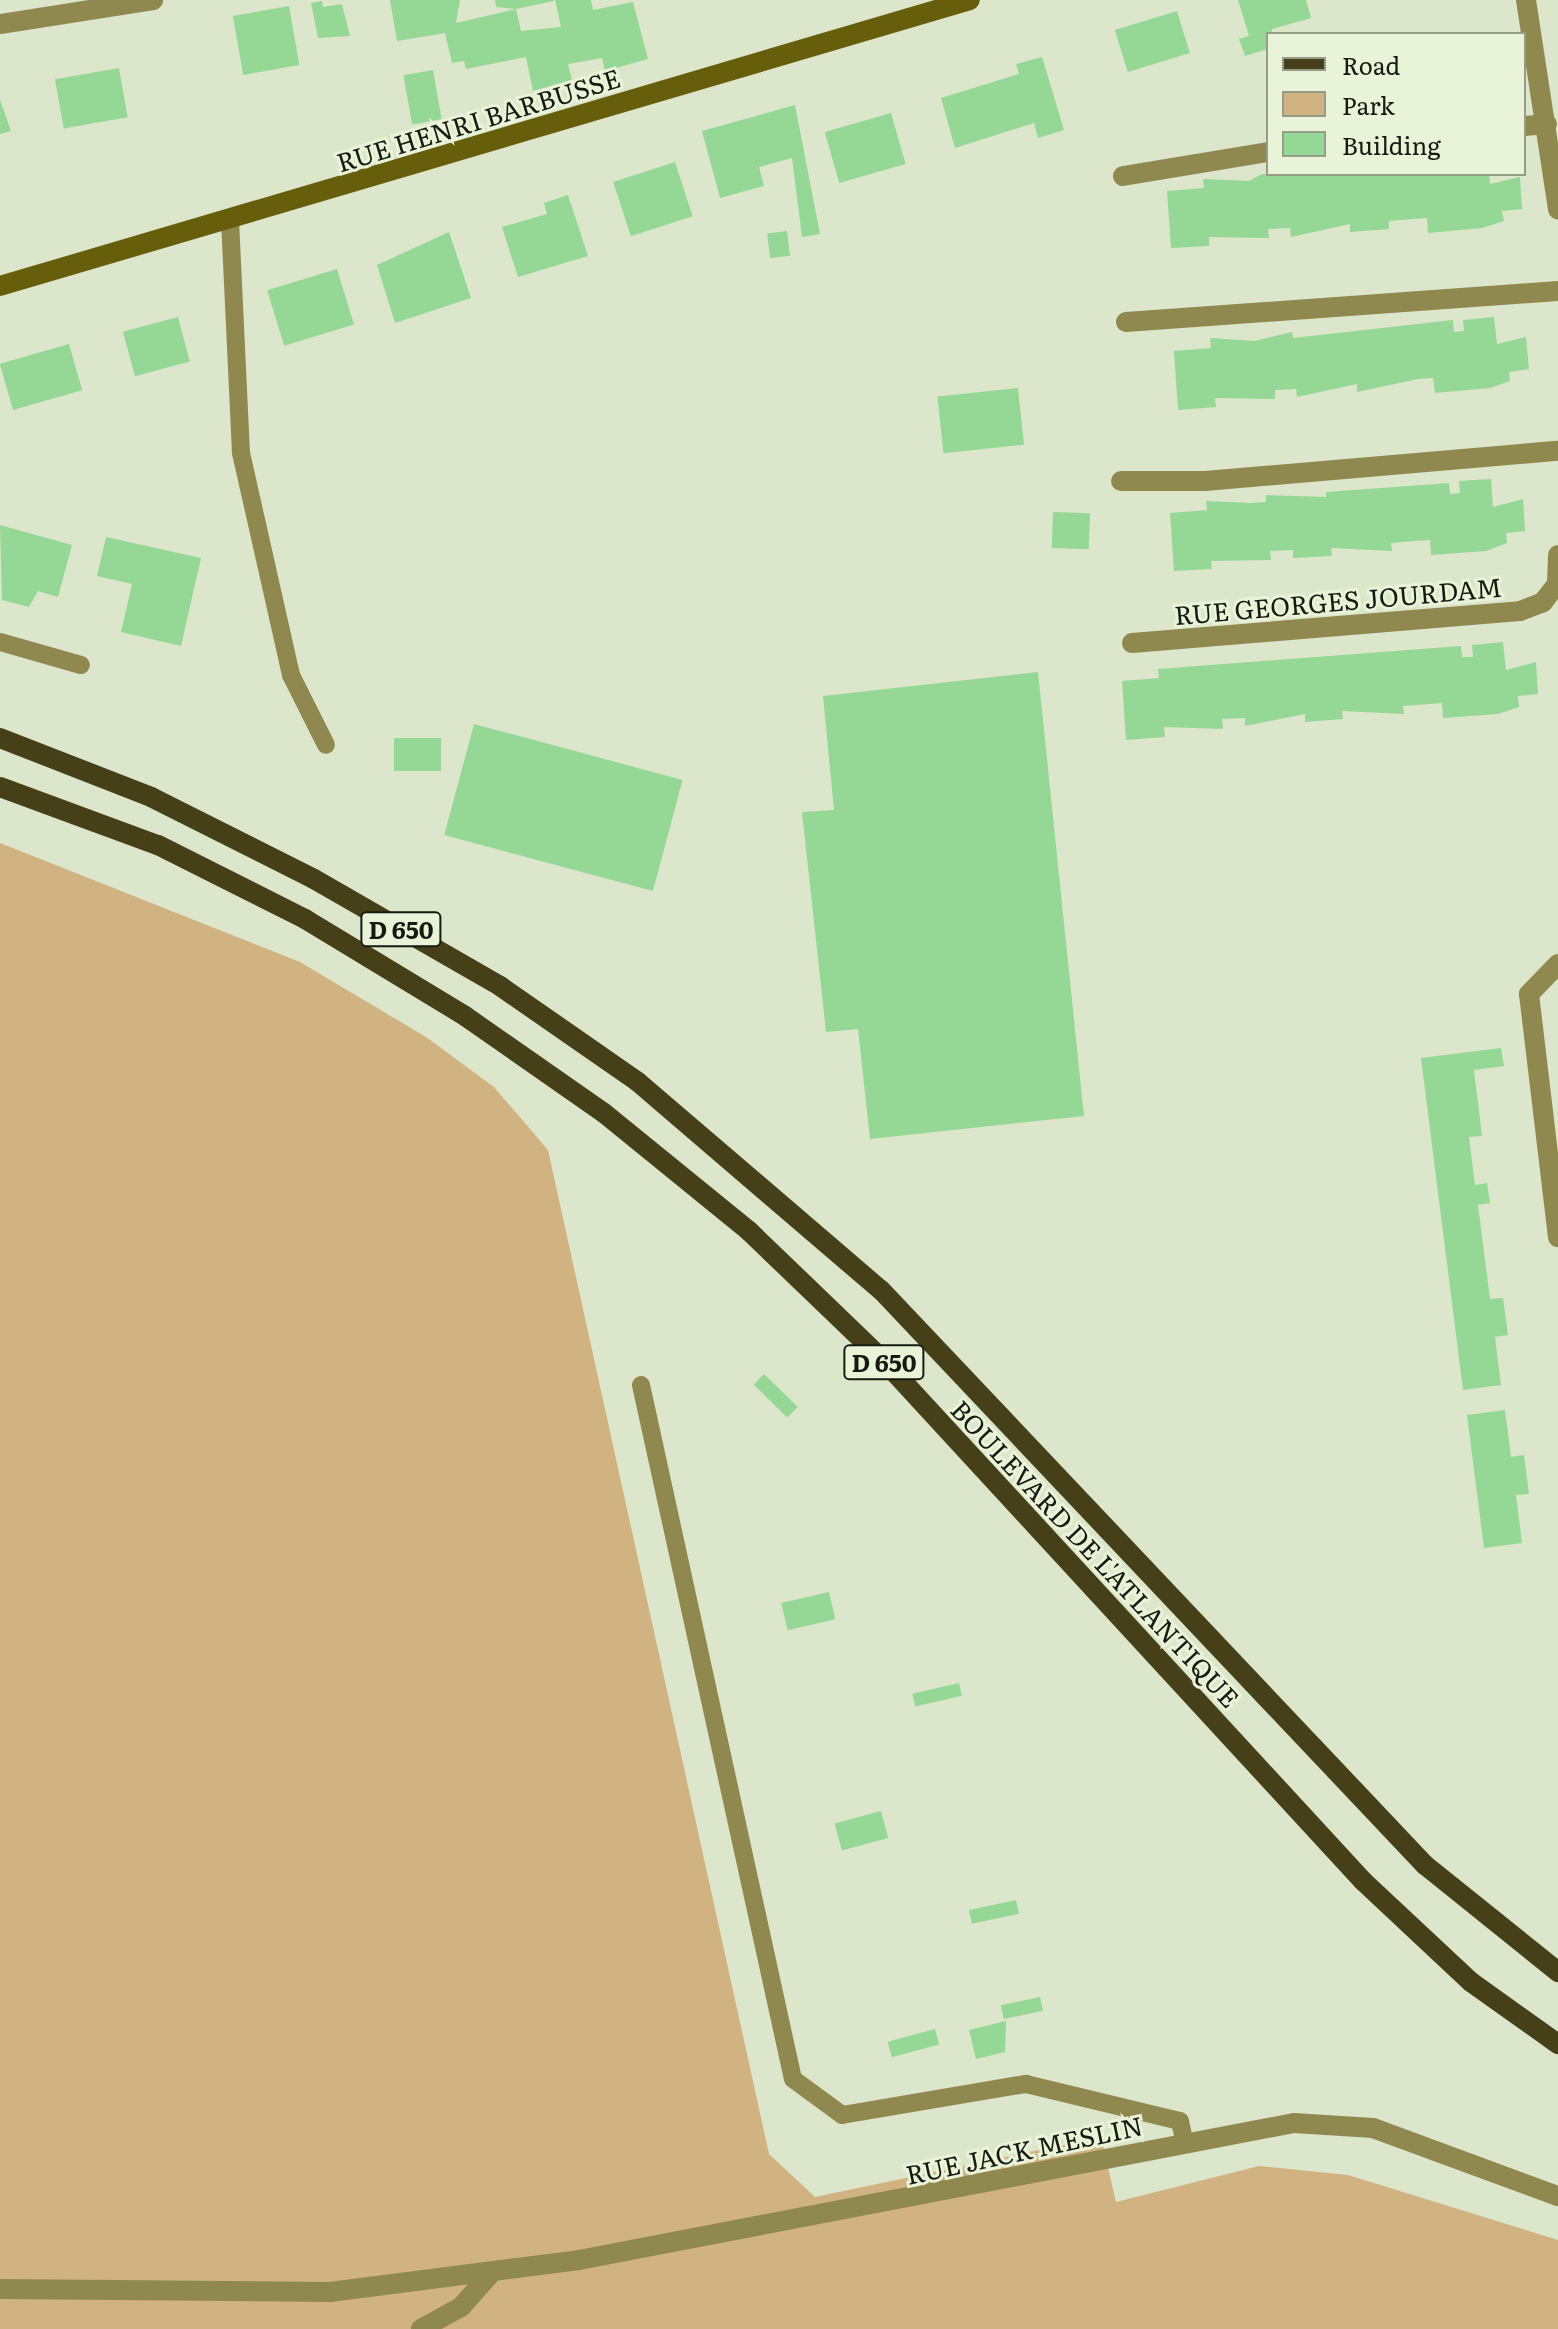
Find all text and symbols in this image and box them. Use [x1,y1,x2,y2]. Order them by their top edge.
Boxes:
legend [1266,32,1526,176]
text: Road [1342,47,1400,82]
street label: RUE HENRI BARBUSSE [332,61,624,177]
text: Park [1342,87,1395,122]
text: Building [1342,127,1441,162]
street label: RUE GEORGES JOURDAM [1173,570,1503,630]
road number: D 650 [359,909,443,949]
road number: D 650 [842,1342,926,1382]
street label: BOULEVARD DE L'ATLANTIQUE [945,1393,1247,1713]
street label: RUE JACK MESLIN [903,2109,1145,2189]

